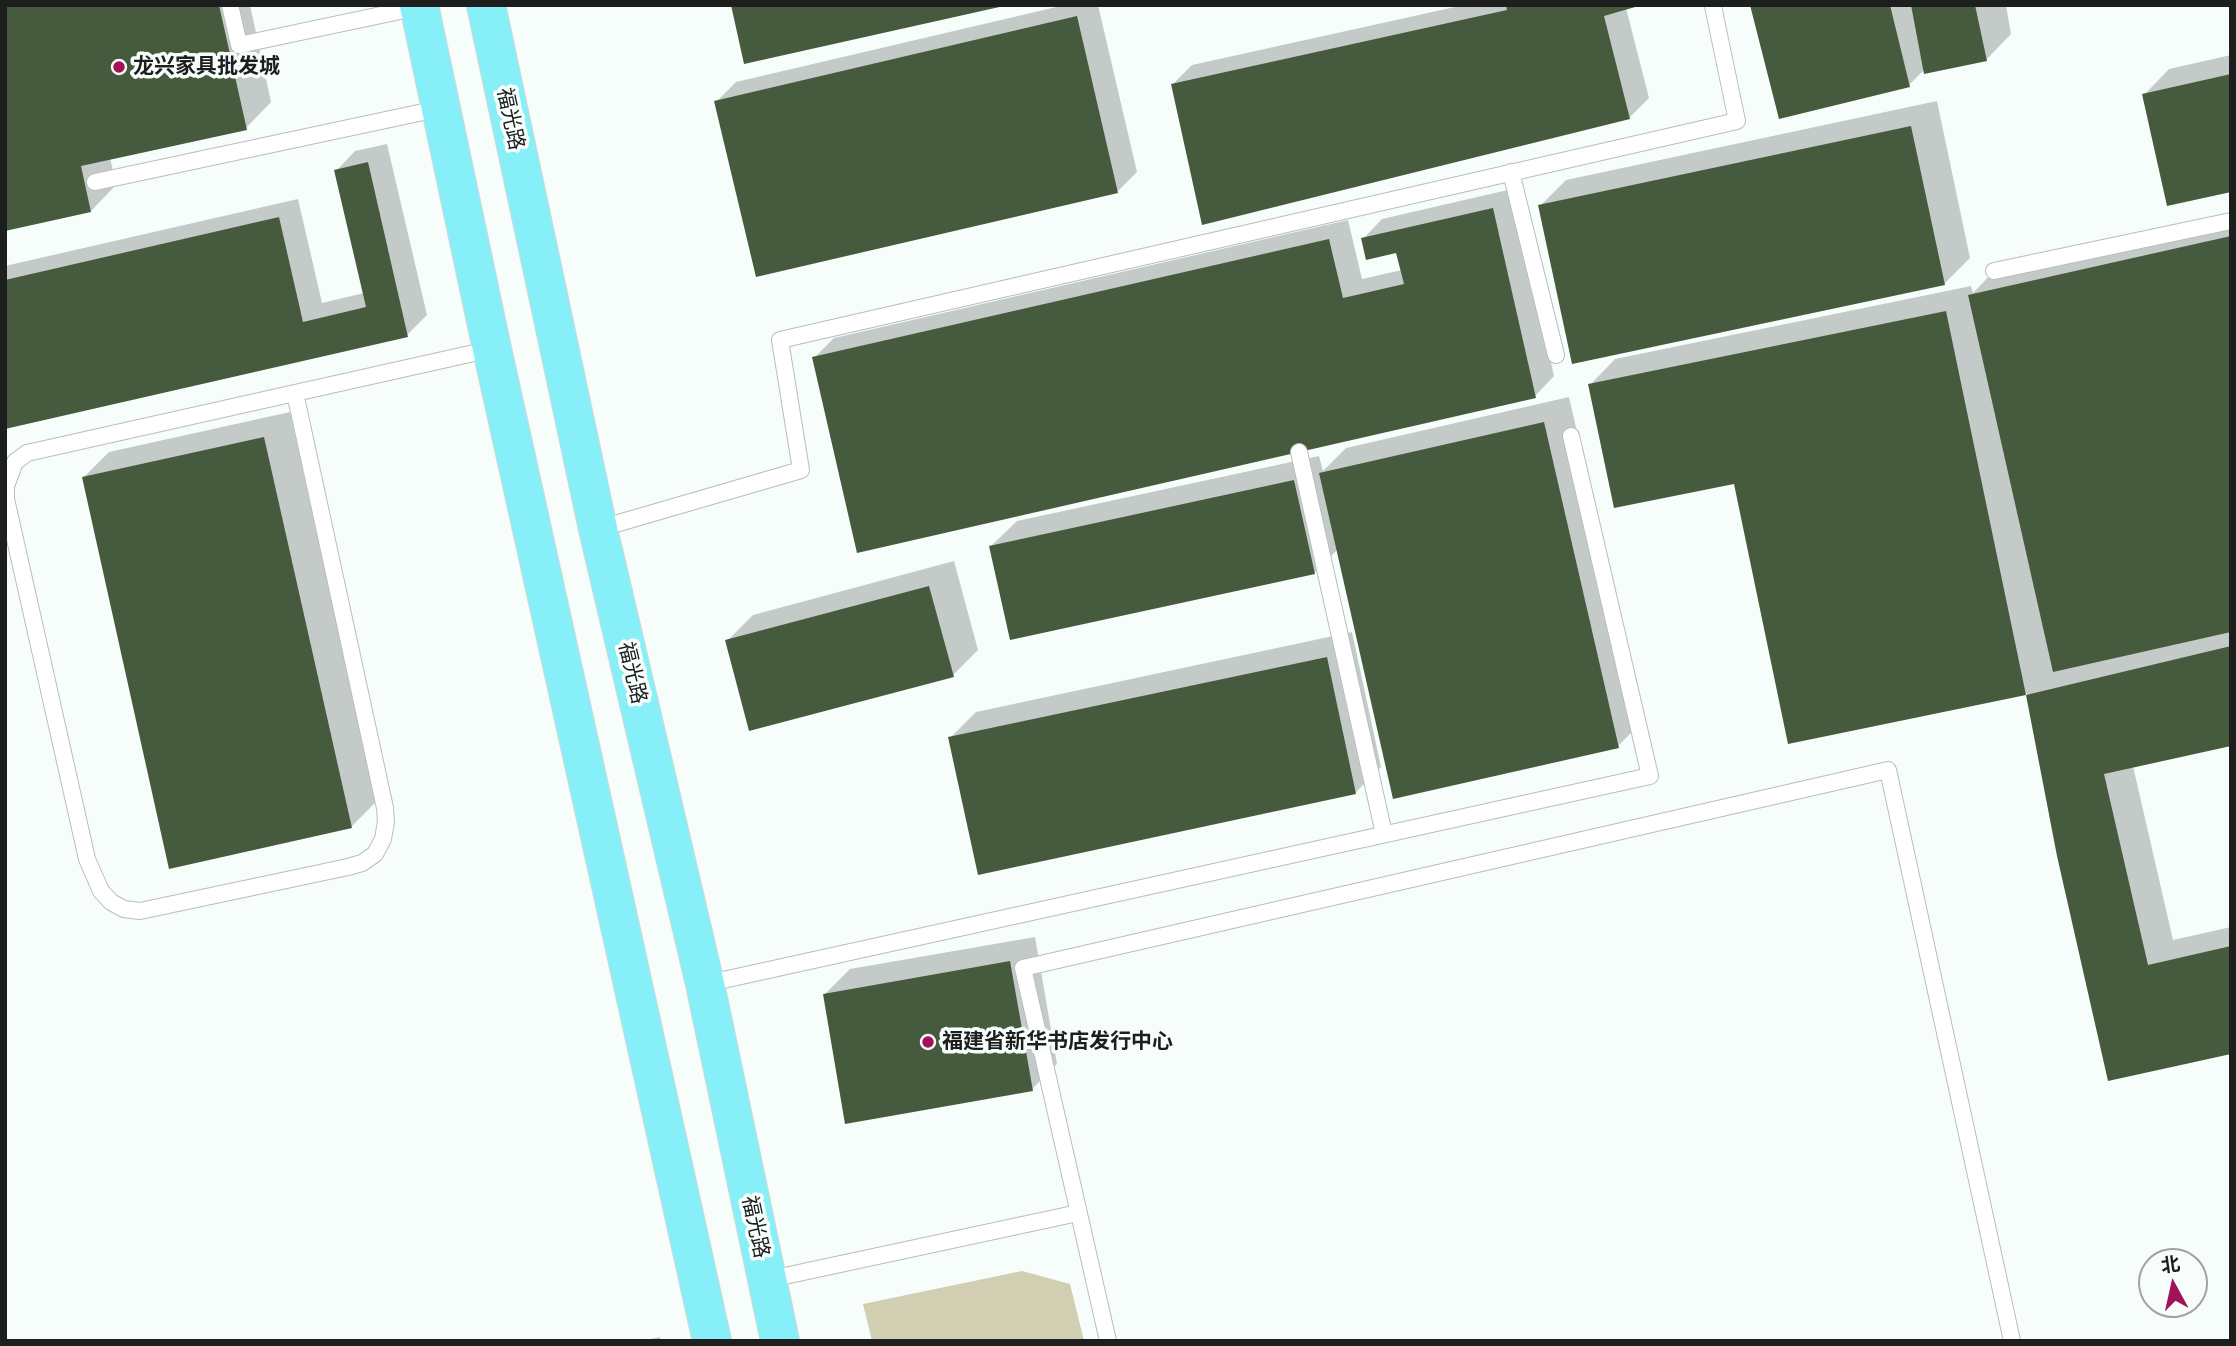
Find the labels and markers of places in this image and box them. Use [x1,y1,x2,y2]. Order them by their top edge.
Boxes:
place label: 龙兴家具批发城 [133,54,280,80]
marker: 龙兴家具批发城 [111,59,127,75]
place label: 福建省新华书店发行中心 [942,1029,1173,1055]
marker: 福建省新华书店发行中心 [920,1034,936,1050]

